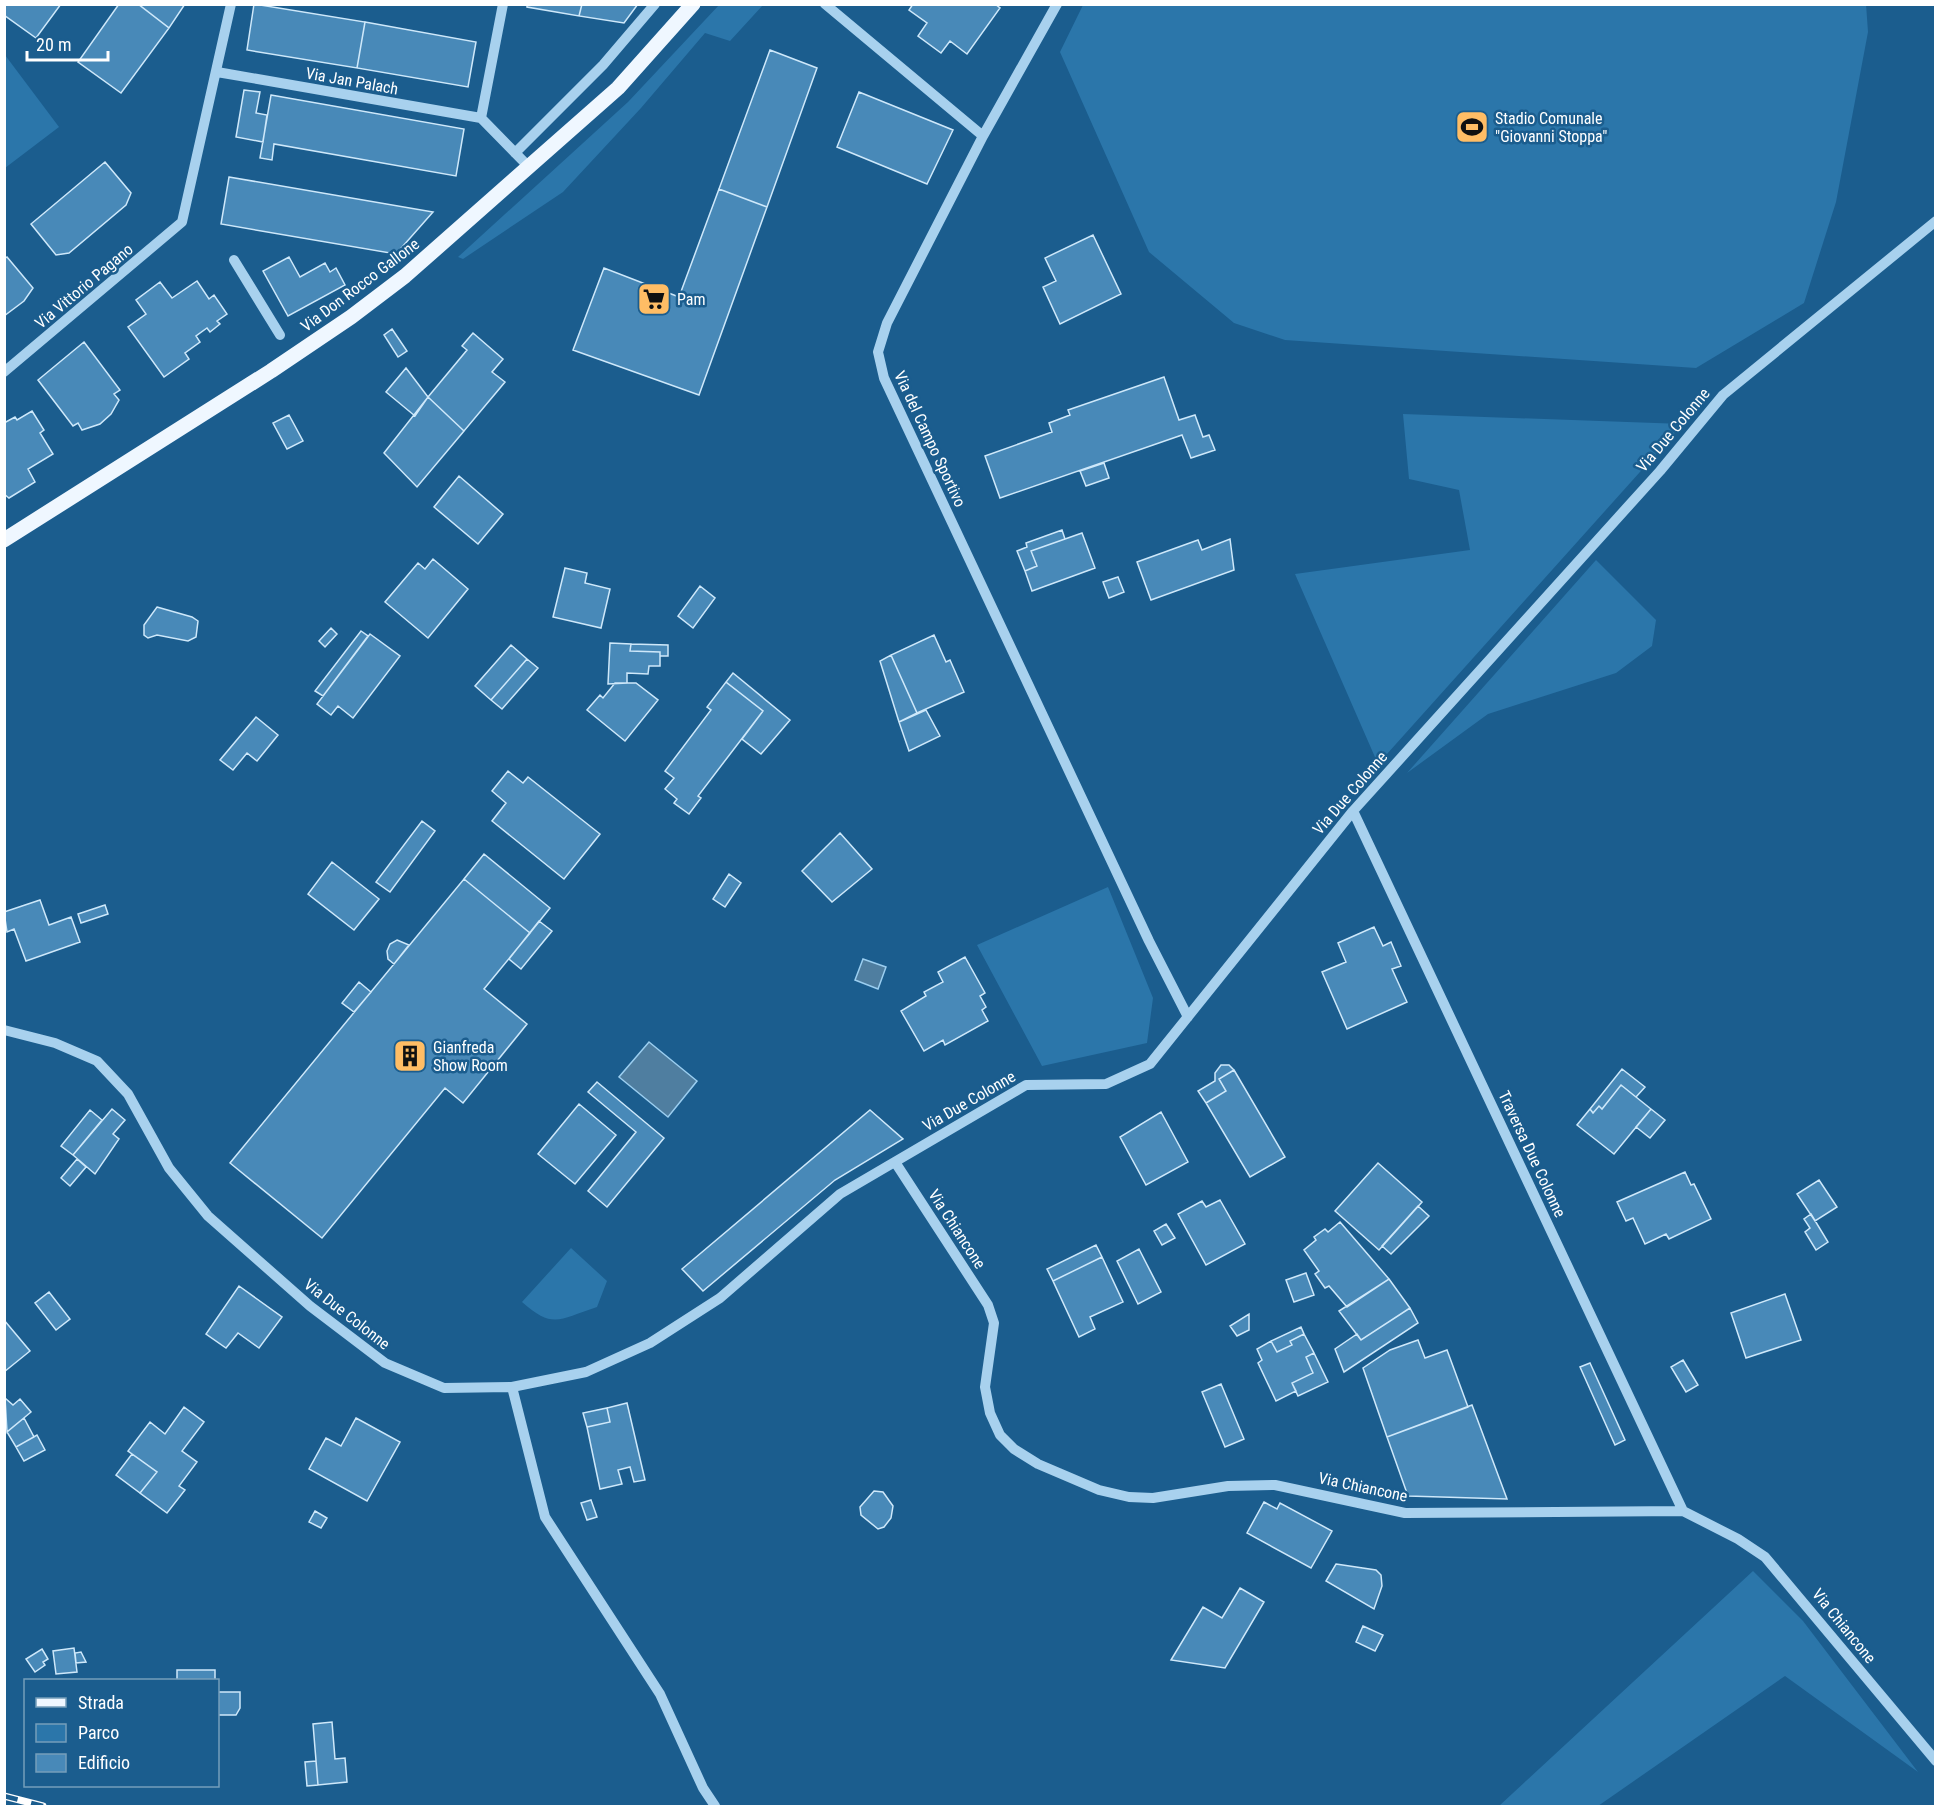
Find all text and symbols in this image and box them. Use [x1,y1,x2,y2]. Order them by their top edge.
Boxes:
scale bar [27,24,108,62]
text: 20 m [36,34,71,55]
street label: Via Jan Palach [304,64,400,98]
sports icon: Stadio Comunale "Giovanni Stoppa" [1454,109,1490,145]
place label: Stadio Comunale "Giovanni Stoppa" [1495,109,1607,146]
street label: Via Don Rocco Gallone [297,234,423,336]
street label: Via Vittorio Pagano [31,240,137,332]
supermarket icon: Pam [636,281,672,317]
place label: Pam [677,290,706,309]
street label: Via del Campo Sportivo [890,368,970,510]
street label: Via Due Colonne [1632,384,1714,476]
street label: Via Due Colonne [1309,748,1391,838]
building icon: Gianfreda Show Room [392,1038,428,1074]
place label: Gianfreda Show Room [433,1038,508,1075]
street label: Via Due Colonne [919,1067,1019,1135]
street label: Traversa Due Colonne [1494,1088,1570,1220]
street label: Via Chiancone [924,1186,990,1272]
street label: Via Due Colonne [300,1275,394,1353]
street label: Via Chiancone [1317,1468,1409,1506]
street label: Via Chiancone [1808,1585,1880,1667]
legend [24,1679,219,1787]
text: Strada [78,1692,124,1713]
text: Parco [78,1722,119,1743]
text: Edificio [78,1752,130,1773]

